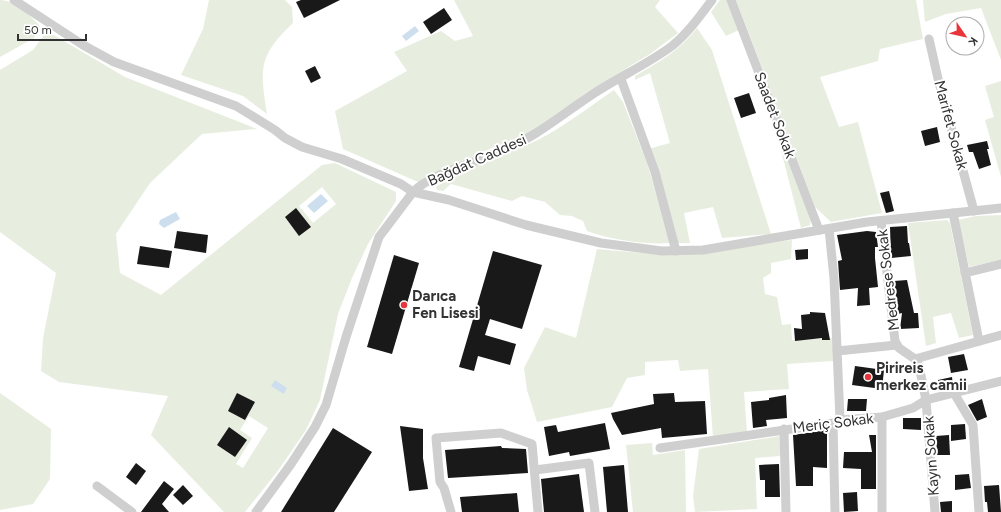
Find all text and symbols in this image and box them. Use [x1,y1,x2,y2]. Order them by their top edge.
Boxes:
scale bar [18,16,86,42]
north arrow [945,16,985,56]
text: 50 m [24,23,52,37]
text: K [965,35,980,49]
street label: Saadet Sokak [750,69,800,161]
street label: Marifet Sokak [930,78,972,172]
street label: Bağdat Caddesi [425,130,529,190]
street label: Medrese Sokak [873,228,903,332]
place label: Darıca Fen Lisesi [412,287,479,322]
marker: Darıca Fen Lisesi [399,300,409,310]
place label: Pirireis merkez camii [876,359,967,394]
marker: Pirireis merkez camii [863,372,873,382]
street label: Meriç Sokak [792,409,875,437]
street label: Kayın Sokak [919,415,943,497]

